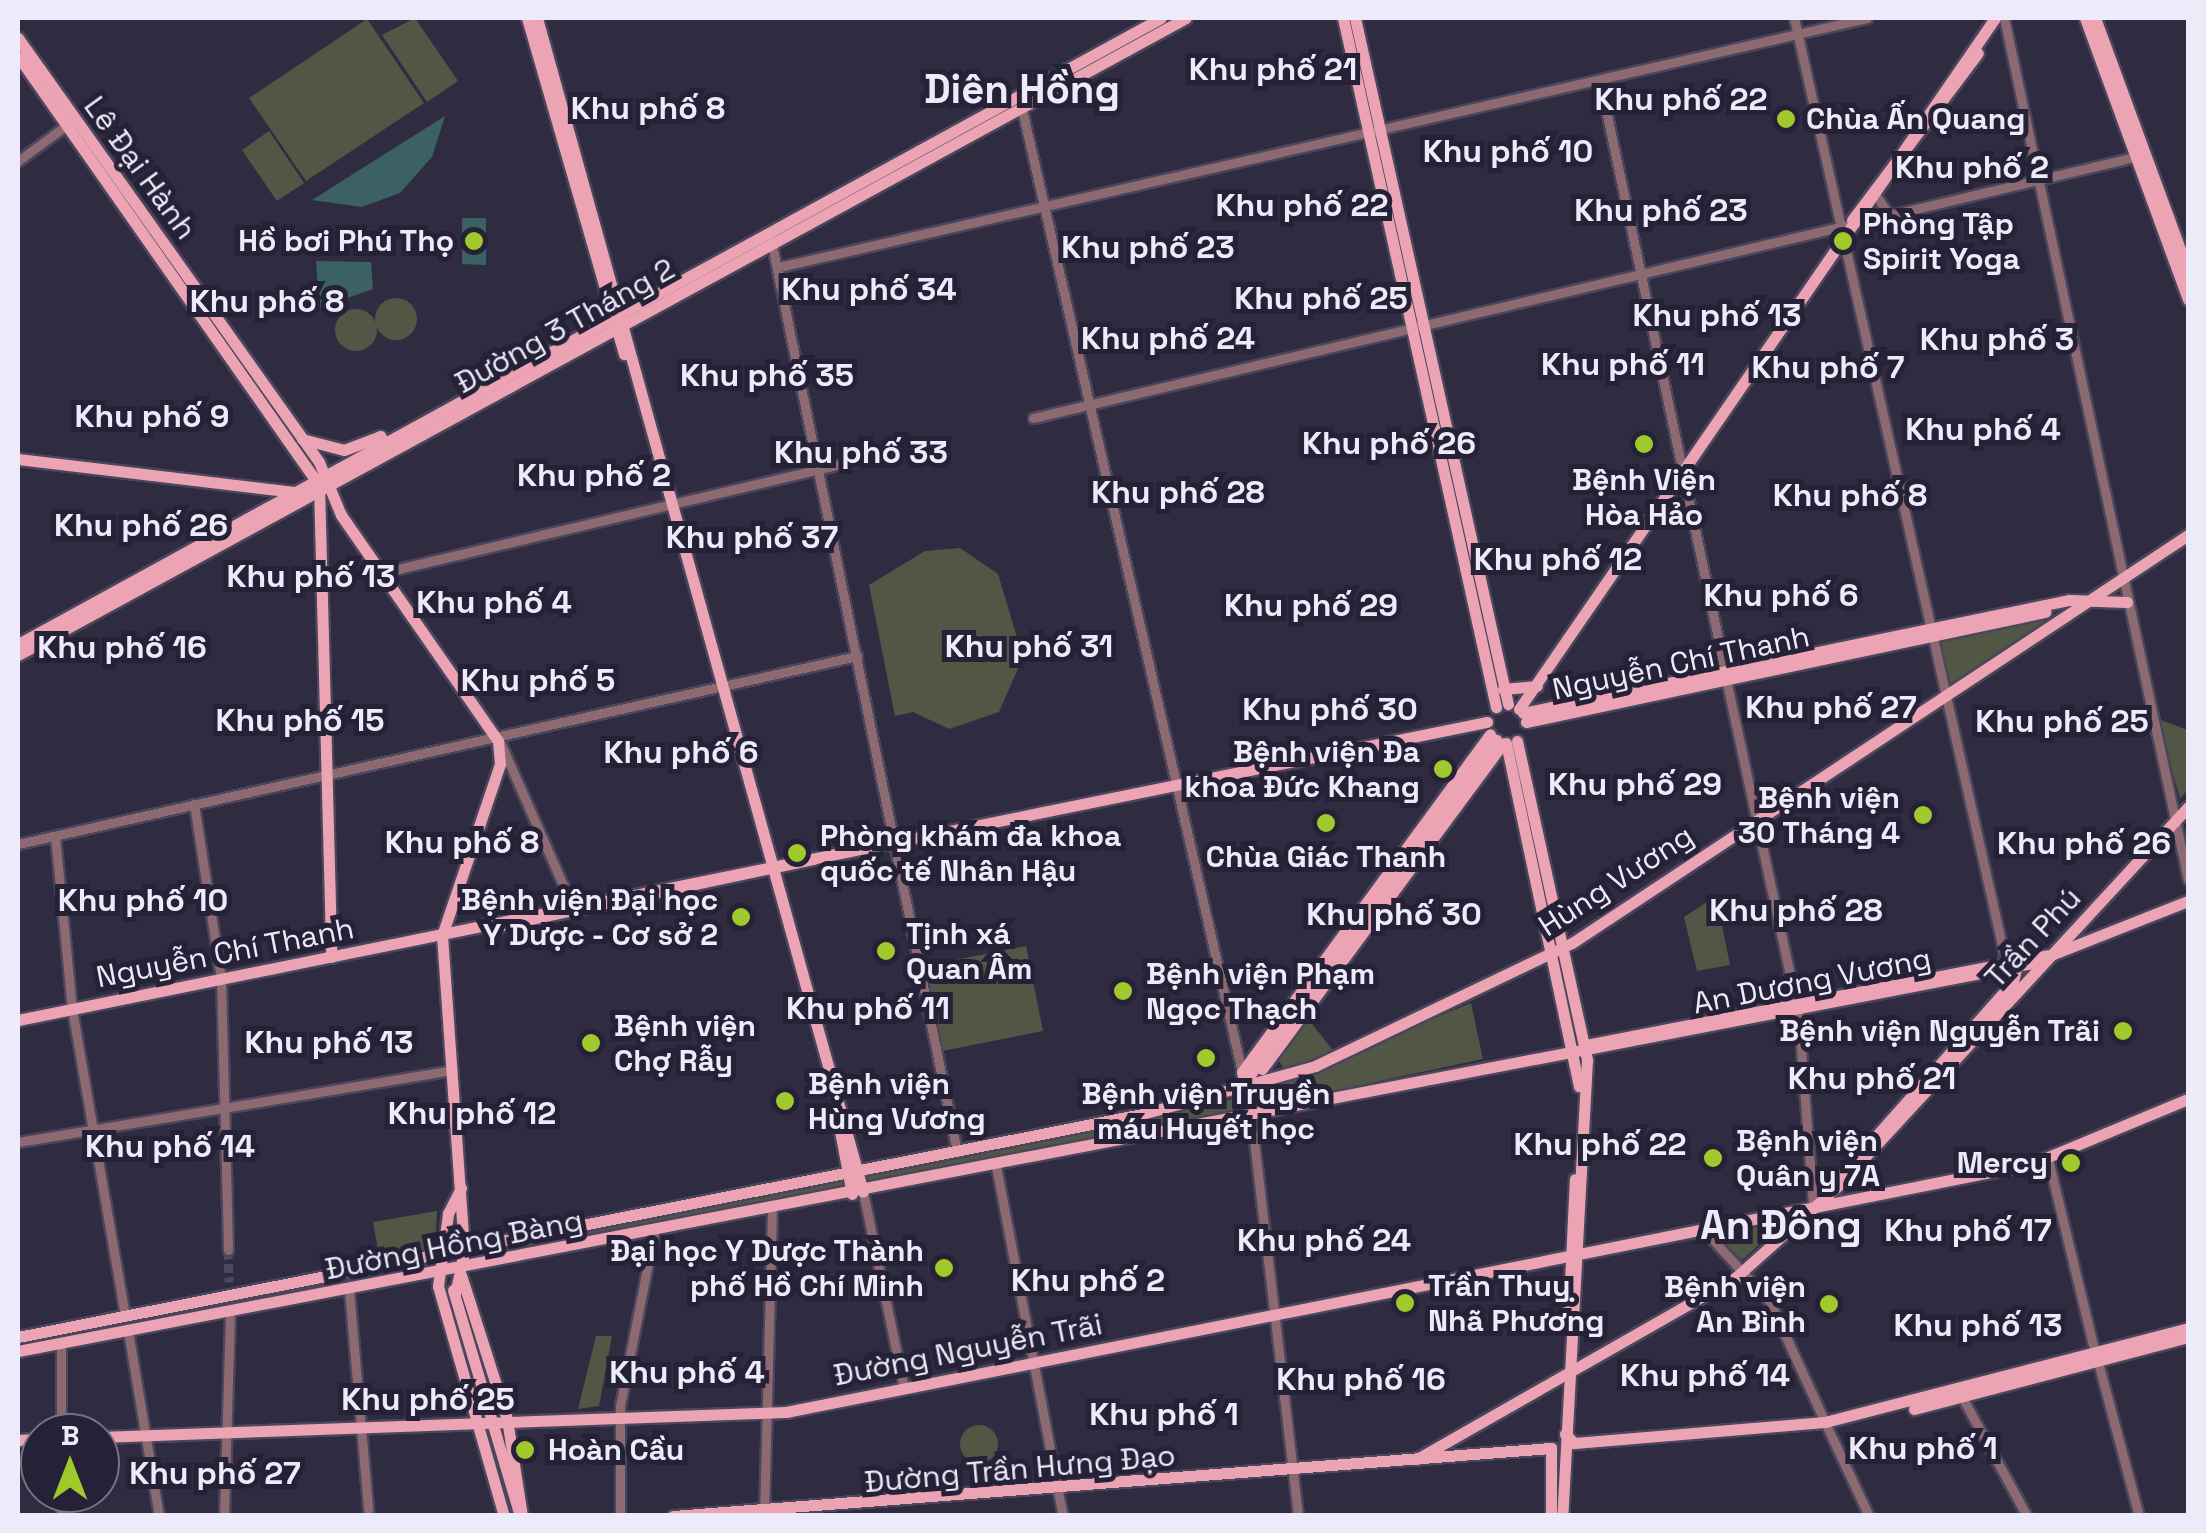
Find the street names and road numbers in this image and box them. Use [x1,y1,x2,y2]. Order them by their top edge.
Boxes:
street label: Lê Đại Hành [76,90,204,246]
street label: Đường 3 Tháng 2 [449,251,681,401]
street label: Nguyễn Chí Thanh [1549,618,1813,708]
street label: Hùng Vương [1532,818,1700,944]
street label: Trần Phú [1978,880,2088,996]
street label: Nguyễn Chí Thanh [93,910,357,996]
street label: An Dương Vương [1690,940,1934,1022]
street label: Đường Hồng Bàng [322,1202,586,1288]
street label: Đường Nguyễn Trãi [830,1306,1106,1394]
street label: Đường Trần Hưng Đạo [863,1437,1177,1501]

